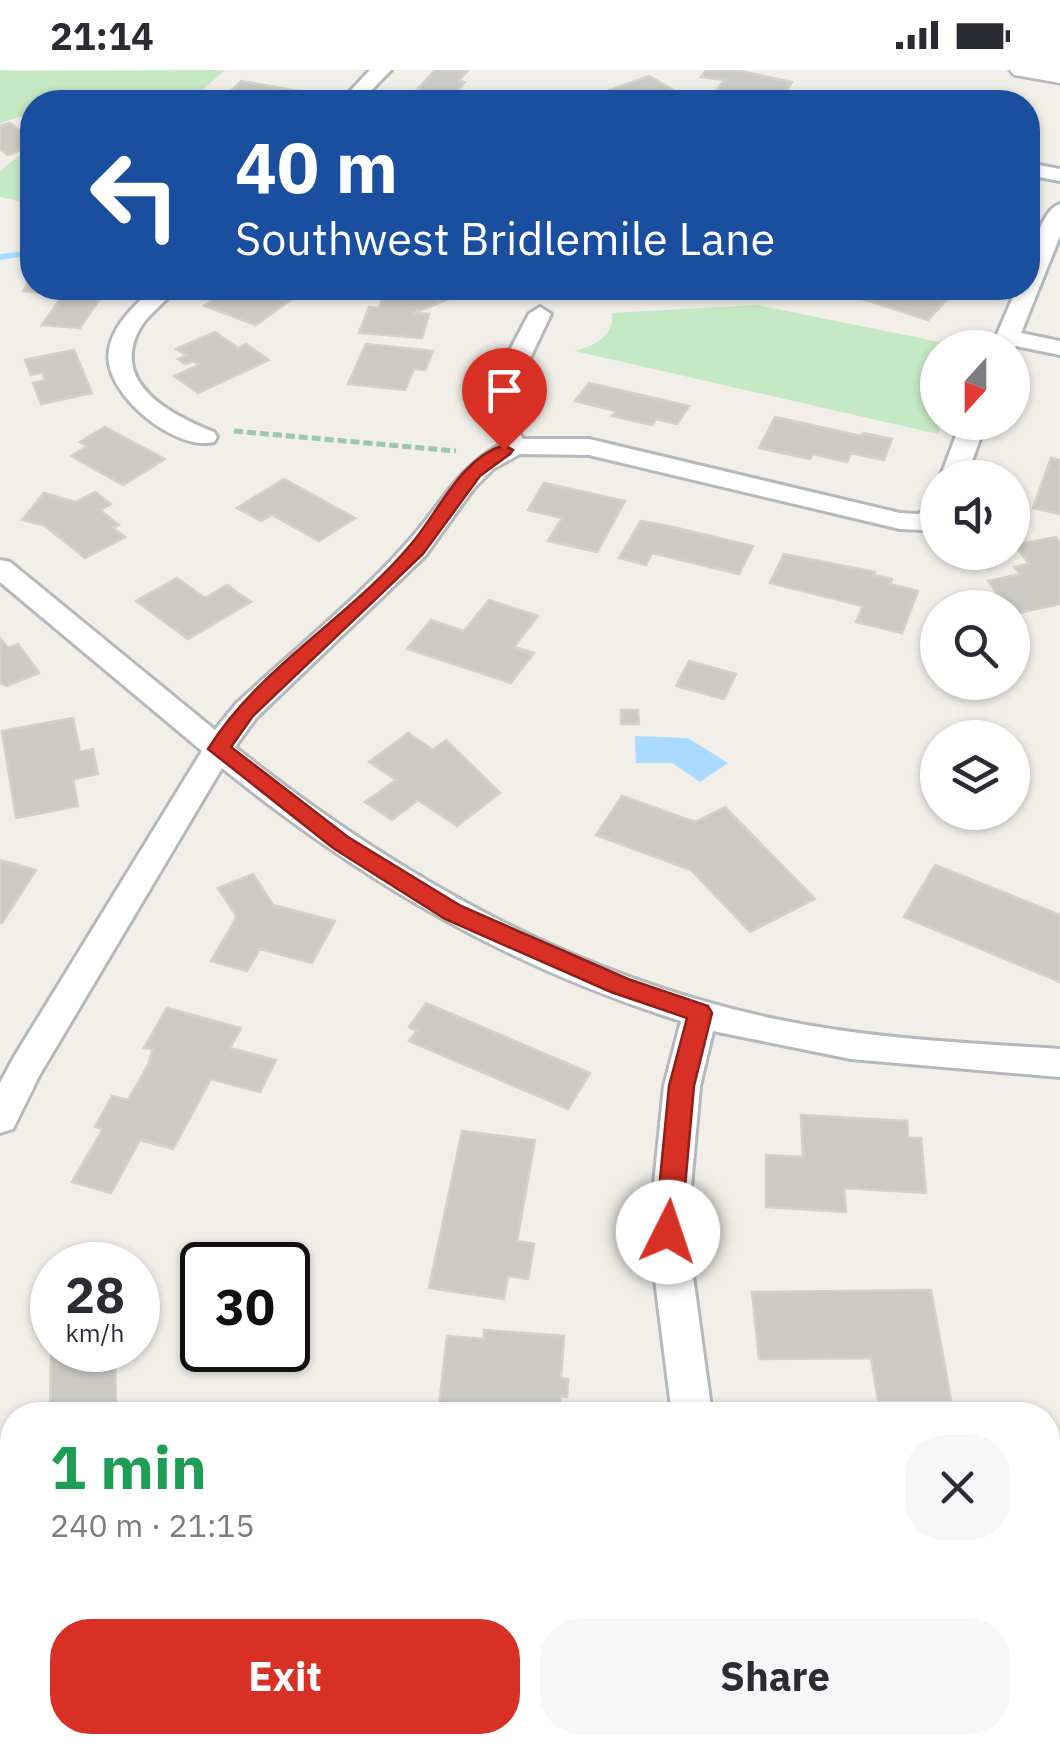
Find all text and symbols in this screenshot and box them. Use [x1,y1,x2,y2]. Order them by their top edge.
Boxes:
text: 21:14 [50,11,154,60]
text: 40 m [235,121,398,212]
icon: left [70,130,200,260]
text: Southwest Bridlemile Lane [235,209,775,267]
north arrow [920,330,1030,440]
map controls [920,330,1030,830]
pin [462,348,547,451]
icon: arrive [477,363,532,418]
button: sound [920,460,1030,570]
button: search [920,590,1030,700]
button: layers [920,720,1030,830]
position arrow [616,1180,720,1284]
speed limit sign: 30 [180,1242,310,1372]
text: 28 [65,1262,125,1327]
text: km/h [66,1316,124,1349]
text: 1 min [50,1427,207,1506]
button: close [905,1435,1010,1540]
text: 240 m · 21:15 [50,1504,255,1546]
button: Exit [50,1619,520,1734]
button: Share [540,1619,1010,1734]

